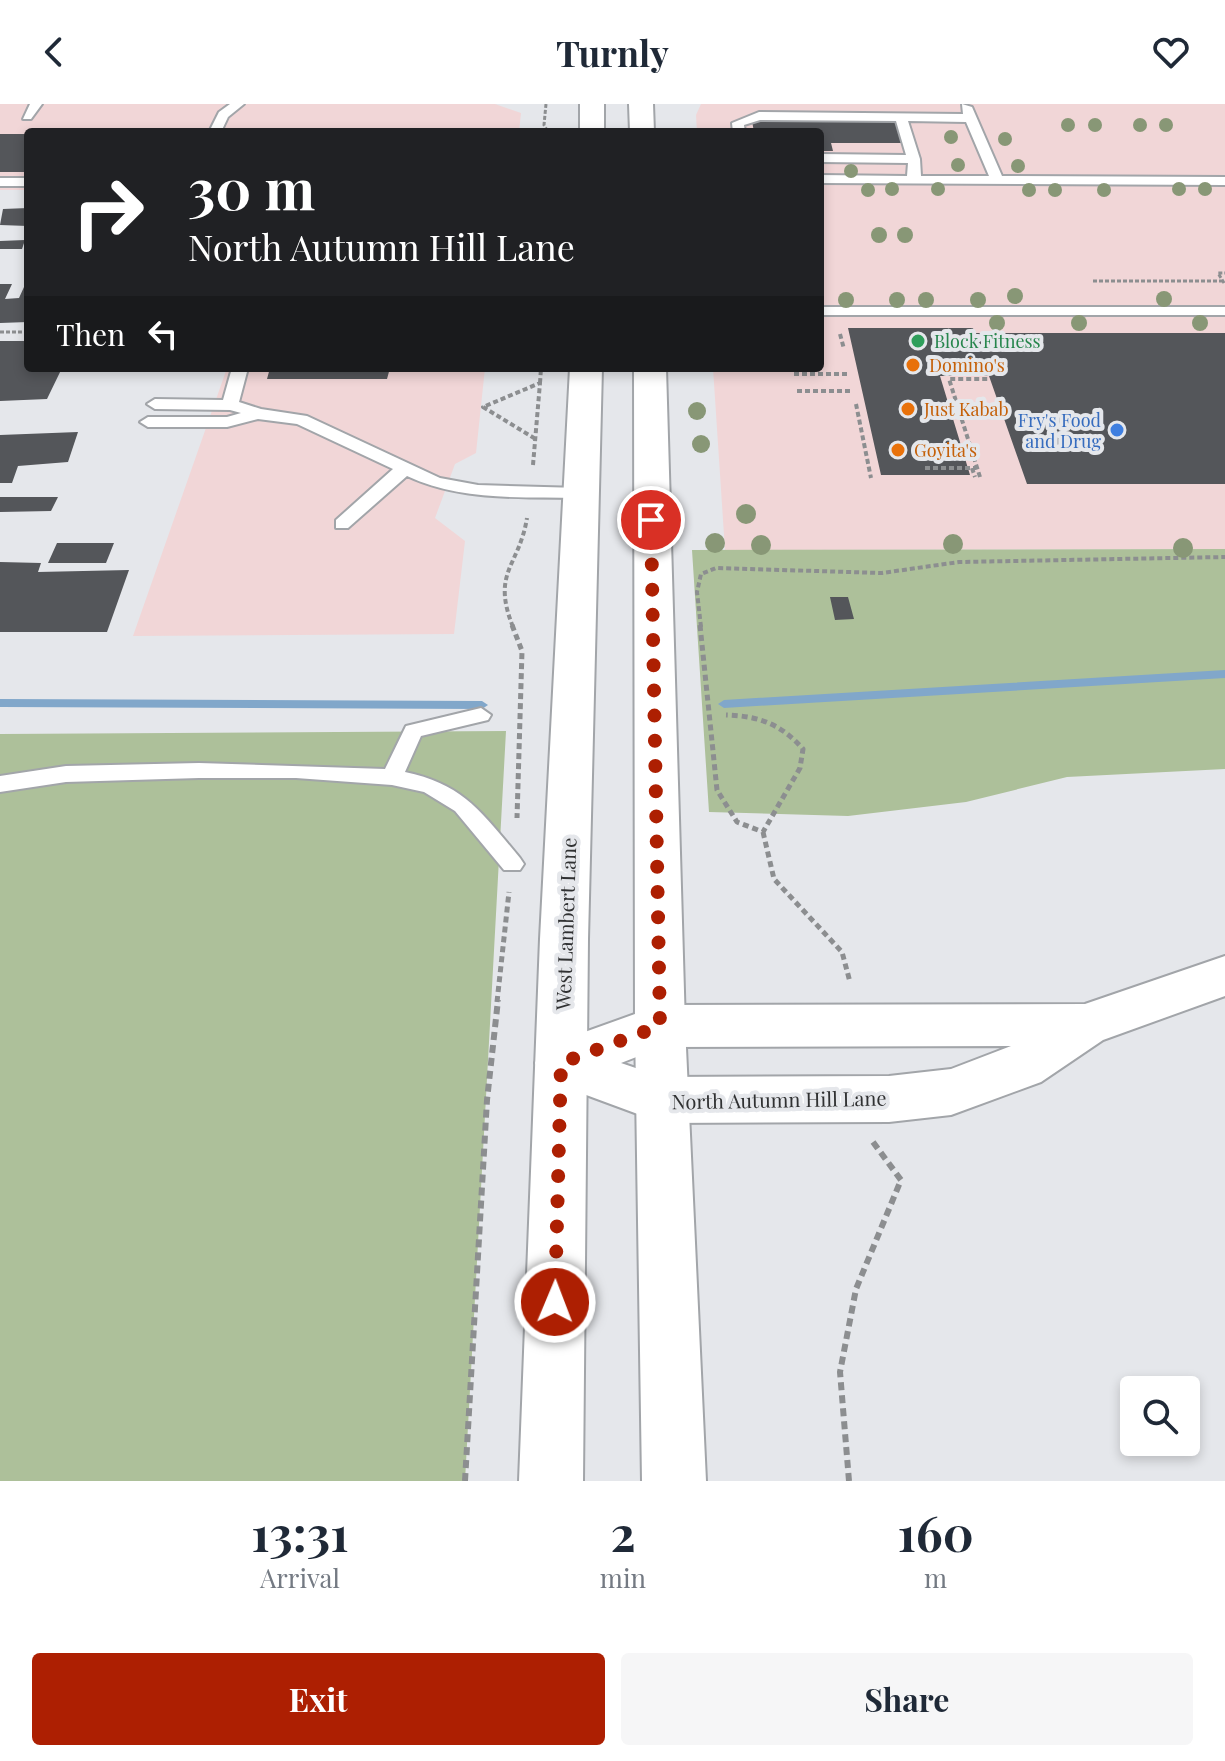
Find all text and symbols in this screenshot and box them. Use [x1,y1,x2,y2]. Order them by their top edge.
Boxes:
text: Turnly [556,28,669,76]
icon: back [32,30,76,74]
icon: heart [1149,30,1193,74]
text: 30 m [188,150,315,225]
icon: right [56,160,160,264]
text: North Autumn Hill Lane [188,222,575,270]
icon: left [141,312,185,356]
text: Then [56,314,125,354]
place label: Block Fitness [934,329,1041,353]
marker: Block Fitness [909,332,927,350]
place label: Domino's [929,353,1005,377]
marker: Domino's [904,356,922,374]
place label: Just Kabab [923,397,1009,421]
marker: Just Kabab [899,400,917,418]
place label: Fry's Food and Drug [1018,408,1102,453]
marker: Fry's Food and Drug [1108,421,1126,439]
place label: Goyita's [914,438,977,462]
marker: Goyita's [889,441,907,459]
pin [617,486,685,554]
icon: arrive [629,498,673,542]
street label: West Lambert Lane [548,837,582,1012]
street label: North Autumn Hill Lane [671,1084,887,1114]
position arrow [513,1260,597,1344]
map controls [1120,1376,1200,1456]
button: search [1120,1376,1200,1456]
text: 13:31 [251,1500,349,1564]
text: 2 [610,1500,636,1564]
text: 160 [897,1500,974,1564]
text: Arrival [260,1560,340,1595]
text: min [600,1560,646,1595]
text: m [924,1560,947,1595]
button: Exit [32,1653,605,1745]
button: Share [621,1653,1193,1745]

